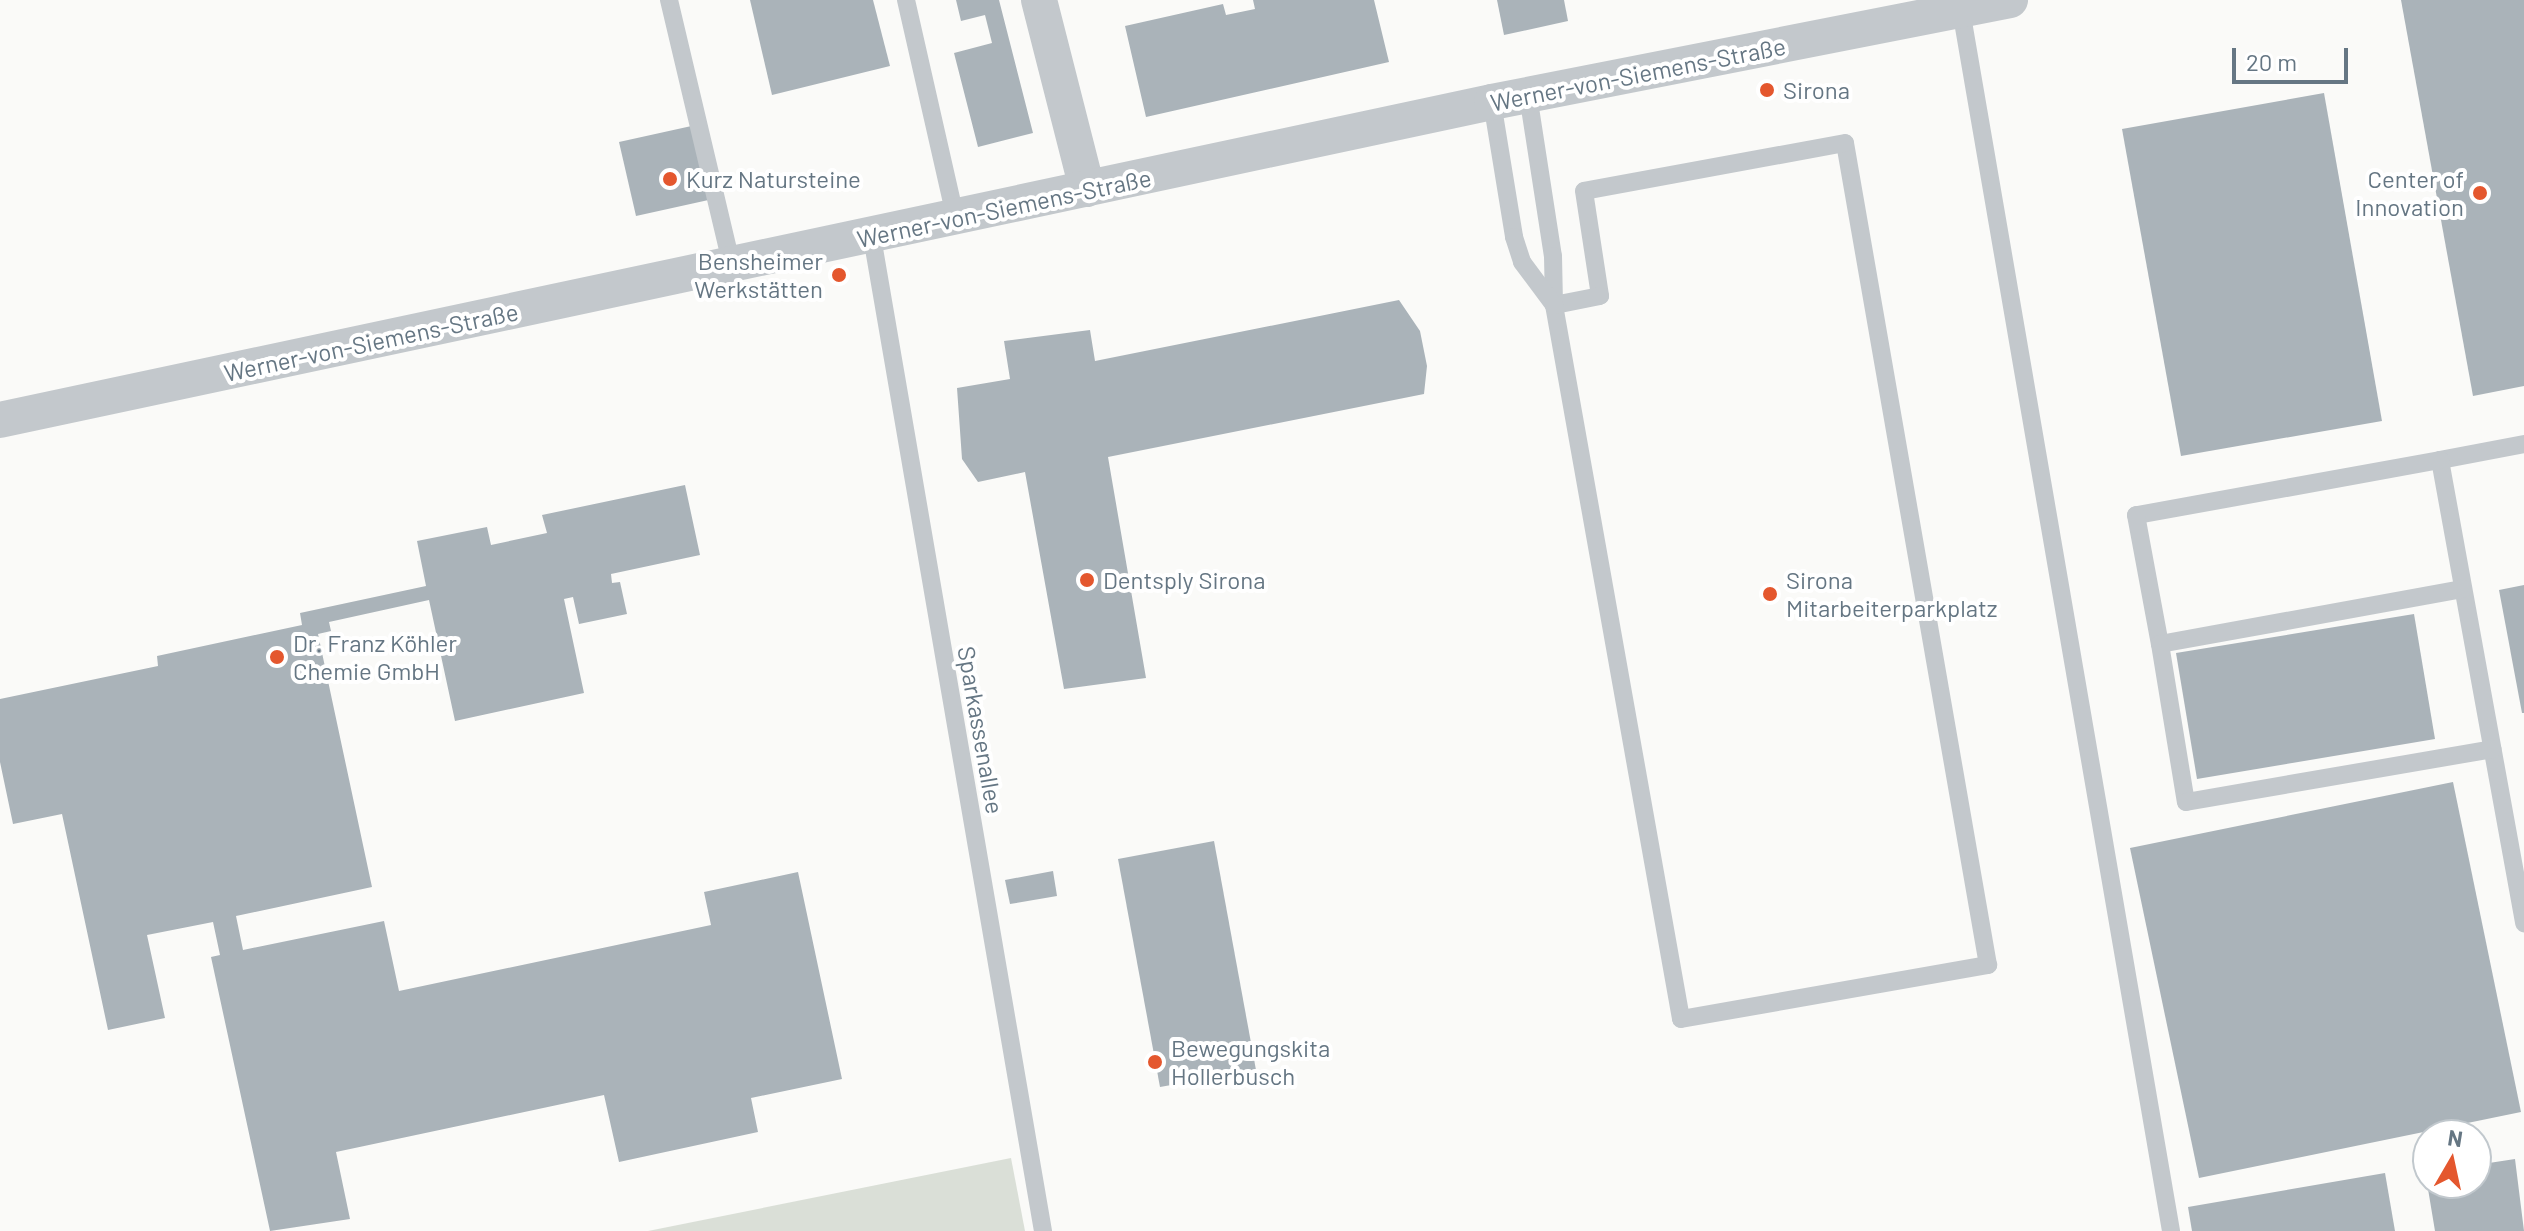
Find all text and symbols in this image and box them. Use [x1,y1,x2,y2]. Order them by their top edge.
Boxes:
street label: Werner-von-Siemens-Straße [1488,31,1788,117]
scale bar [2236,32,2352,82]
text: 20 m [2246,47,2297,76]
place label: Sirona [1783,76,1850,104]
marker: Sirona [1758,81,1776,99]
street label: Werner-von-Siemens-Straße [854,163,1154,253]
place label: Kurz Natursteine [686,165,861,193]
place label: Center of Innovation [2355,165,2464,221]
marker: Kurz Natursteine [661,170,679,188]
marker: Center of Innovation [2471,184,2489,202]
place label: Bensheimer Werkstätten [694,247,823,303]
marker: Bensheimer Werkstätten [830,266,848,284]
street label: Werner-von-Siemens-Straße [221,297,521,387]
place label: Dentsply Sirona [1103,566,1266,594]
place label: Sirona Mitarbeiterparkplatz [1786,566,1997,622]
marker: Dentsply Sirona [1078,571,1096,589]
marker: Sirona Mitarbeiterparkplatz [1761,585,1779,603]
place label: Dr. Franz Köhler Chemie GmbH [293,629,457,685]
street label: Sparkassenallee [952,644,1010,816]
marker: Dr. Franz Köhler Chemie GmbH [268,648,286,666]
place label: Bewegungskita Hollerbusch [1171,1034,1330,1090]
marker: Bewegungskita Hollerbusch [1146,1053,1164,1071]
north arrow [2412,1119,2492,1199]
text: N [2446,1123,2465,1151]

